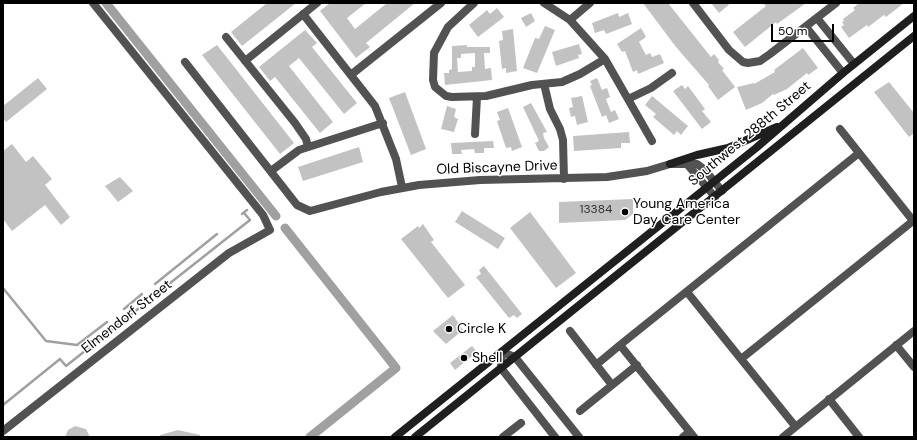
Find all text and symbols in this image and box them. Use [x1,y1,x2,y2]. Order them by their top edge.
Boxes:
scale bar [773,16,836,42]
text: 50 m [778,23,807,39]
street label: Southwest 288th Street [686,78,814,190]
street label: Old Biscayne Drive [436,157,558,179]
place label: Young America Day Care Center [633,196,740,228]
house number: 13384 [580,203,612,217]
marker: Young America Day Care Center [620,207,630,217]
street label: Elmendorf Street [79,277,175,357]
place label: Circle K [457,321,506,337]
marker: Circle K [444,324,454,334]
place label: Shell [472,350,502,366]
marker: Shell [459,353,469,363]

